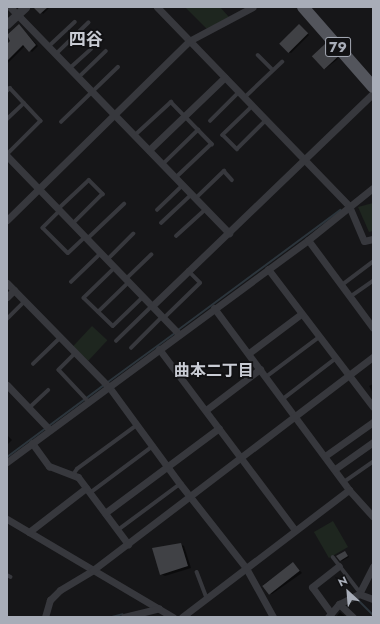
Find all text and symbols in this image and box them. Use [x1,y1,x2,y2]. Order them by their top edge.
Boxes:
district label: 四谷 [69,30,103,50]
road number: 79 [325,35,351,59]
district label: 曲本二丁目 [174,361,254,381]
north arrow [328,572,368,612]
text: N [335,572,350,590]

